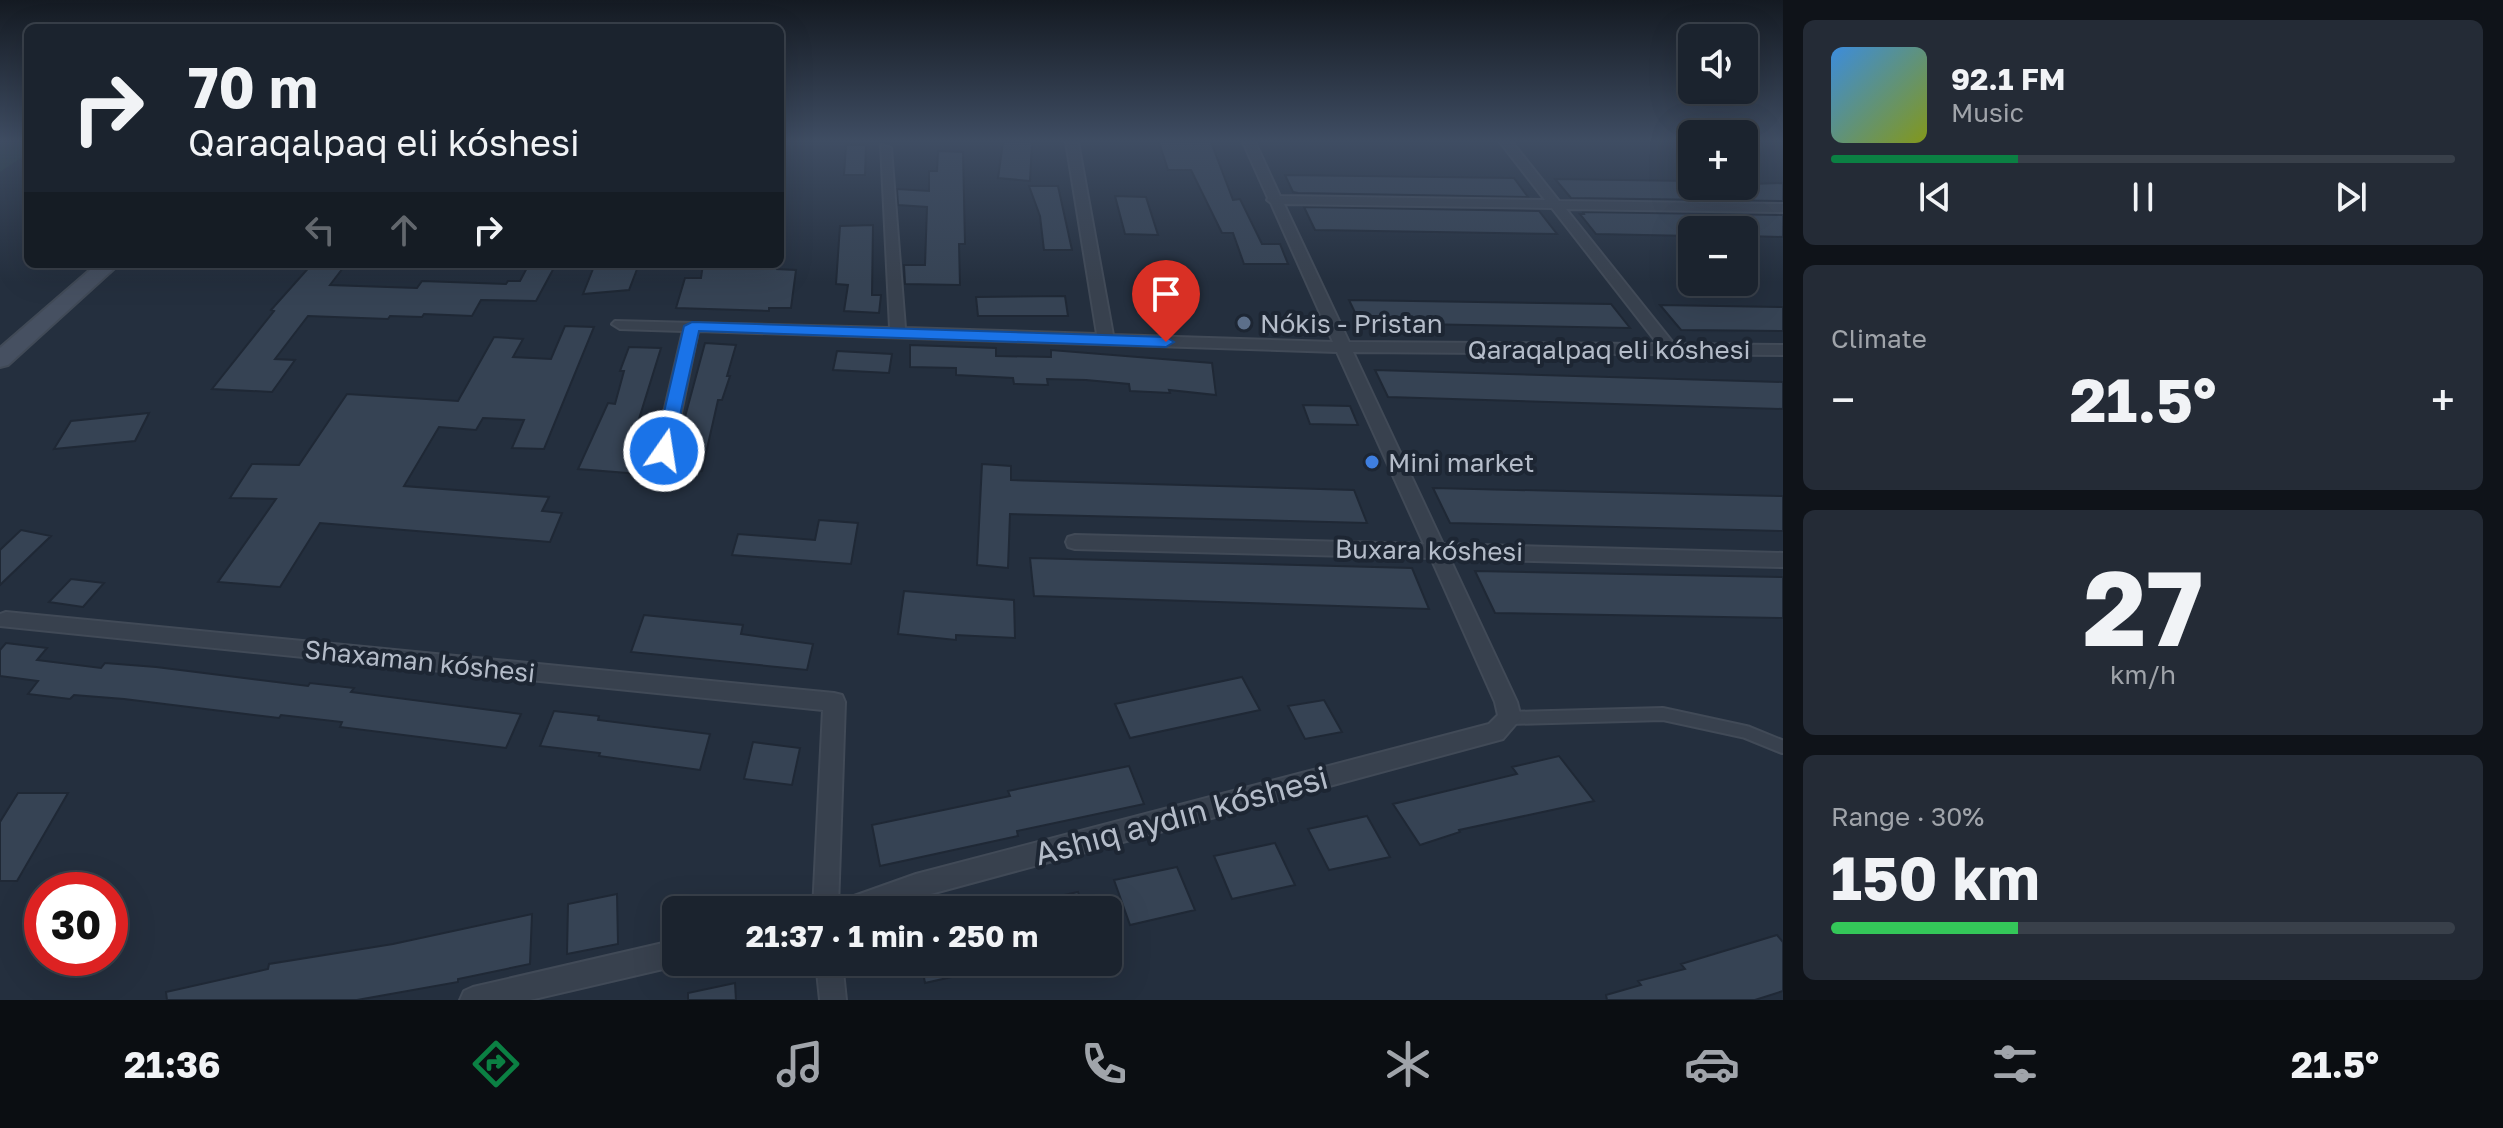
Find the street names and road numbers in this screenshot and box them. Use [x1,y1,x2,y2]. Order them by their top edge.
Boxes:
street label: Qaraqalpaq eli kóshesi [1468,334,1750,365]
street label: Buxara kóshesi [1335,533,1523,567]
street label: Shaxaman kóshesi [303,633,537,689]
street label: Ashıq aydın kóshesi [1030,758,1332,872]

